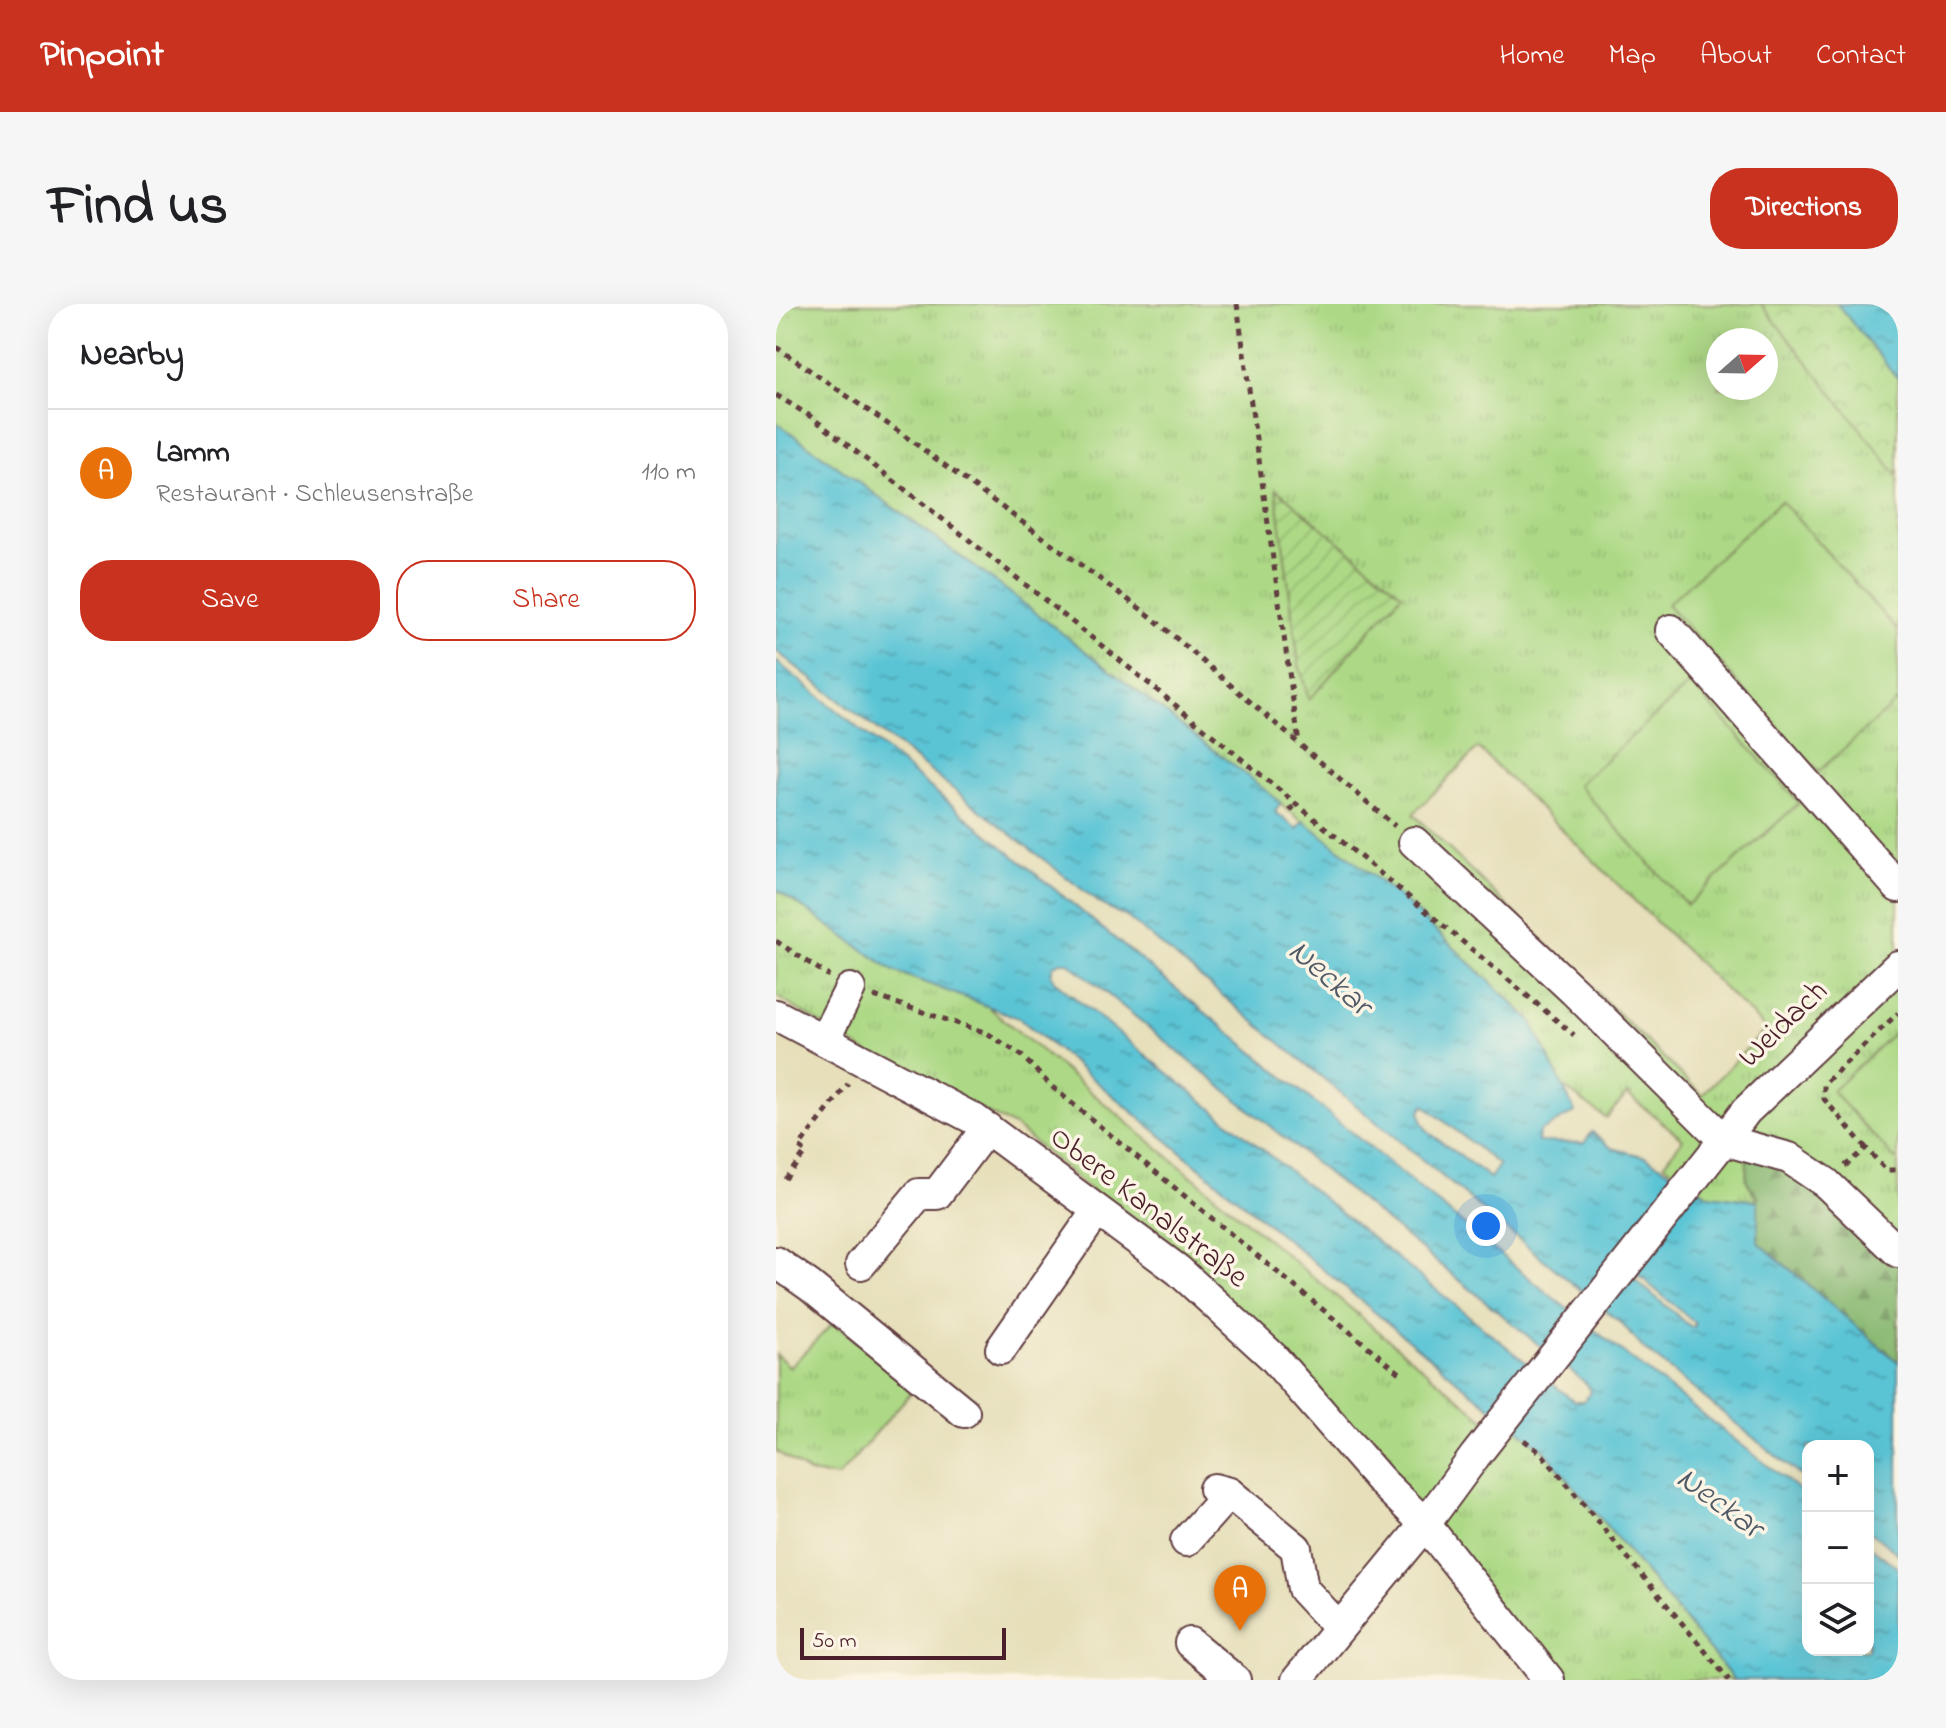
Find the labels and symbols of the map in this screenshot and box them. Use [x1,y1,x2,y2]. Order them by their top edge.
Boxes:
north arrow [1706,328,1778,400]
water label: Neckar [1276,928,1385,1033]
street label: Weidach [1728,970,1840,1080]
street label: Obere Kanalstraße [1039,1115,1258,1301]
your location [1466,1206,1506,1246]
water label: Neckar [1665,1455,1777,1555]
pin: A [1214,1565,1266,1631]
scale bar [800,1624,1006,1660]

